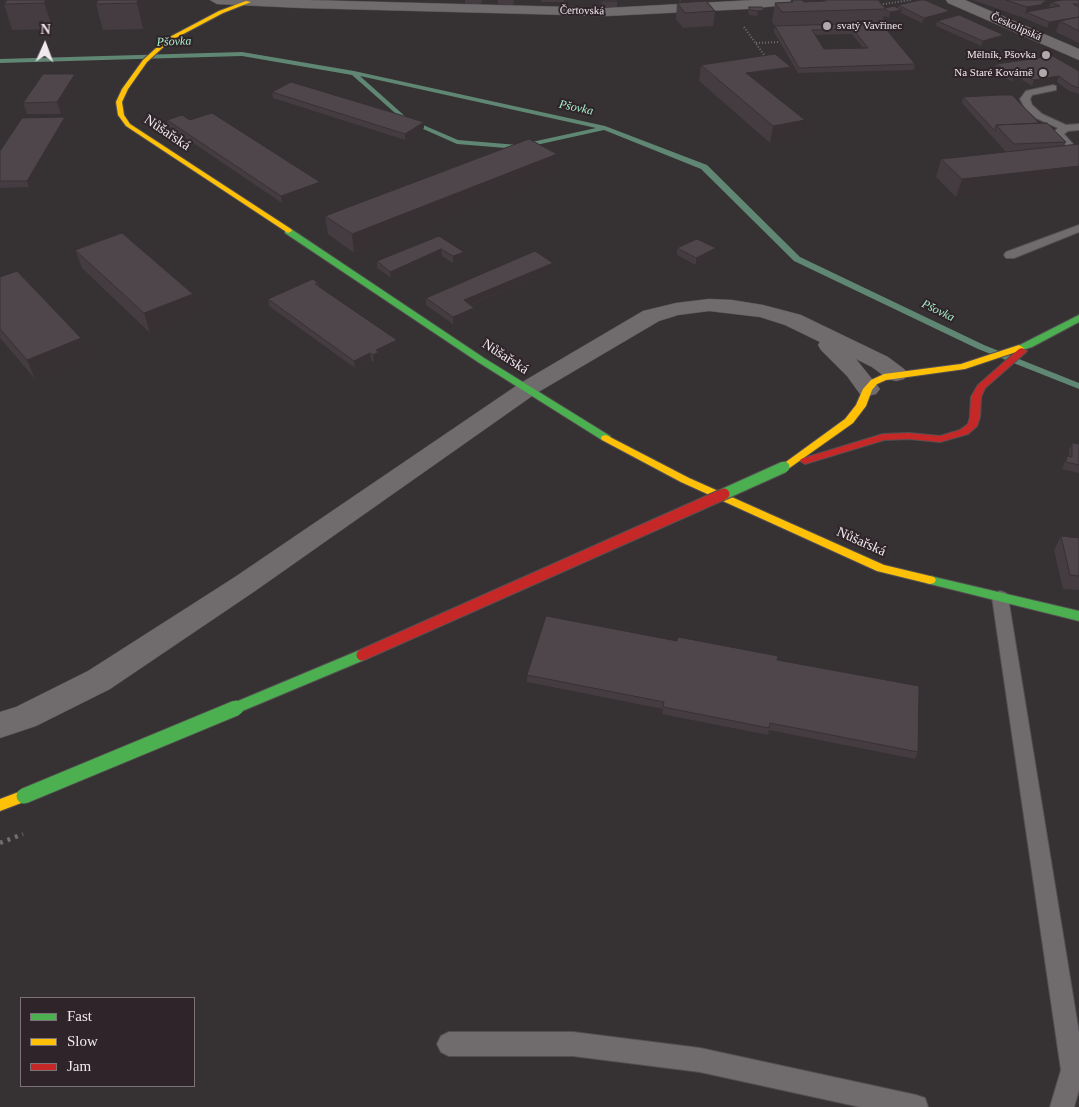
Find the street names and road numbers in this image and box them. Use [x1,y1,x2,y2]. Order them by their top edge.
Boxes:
street label: Čertovská [560,4,604,18]
street label: Českolipská [989,10,1043,44]
street label: Nůšařská [141,111,193,155]
street label: Nůšařská [479,336,531,378]
street label: Nůšařská [834,524,888,560]

